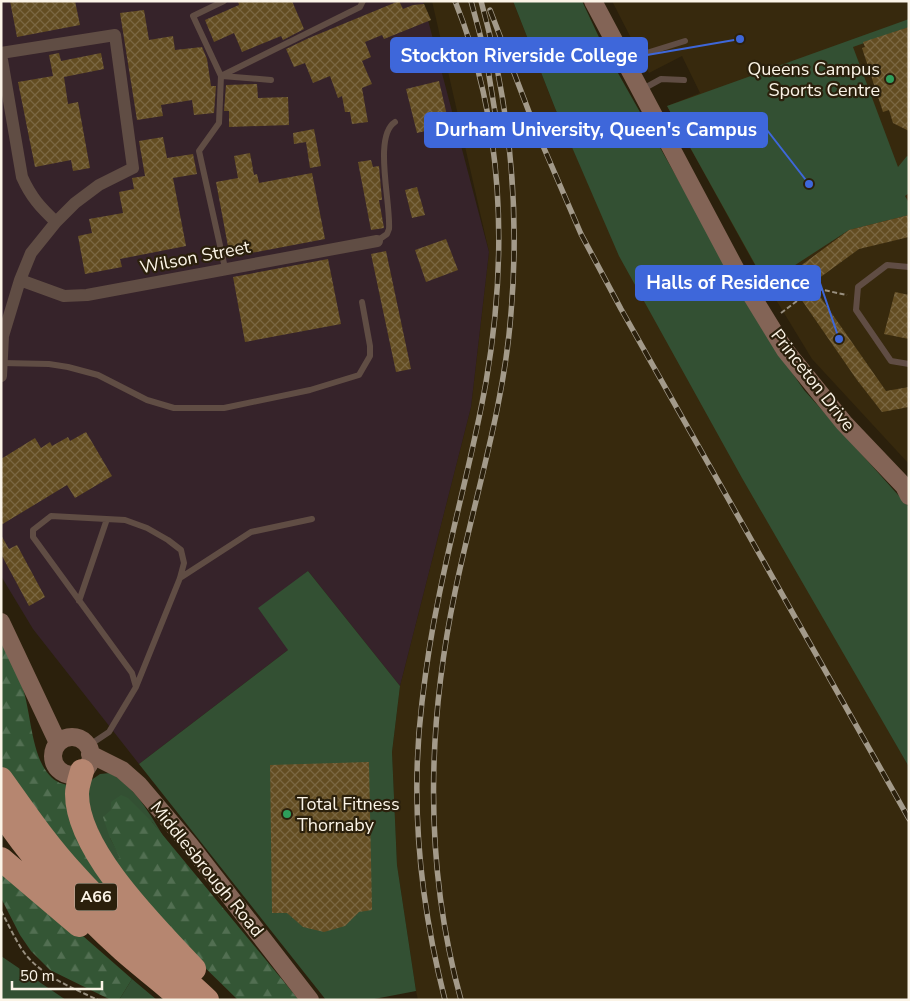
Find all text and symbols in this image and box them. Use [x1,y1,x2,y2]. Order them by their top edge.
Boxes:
callout: Stockton Riverside College [391,38,647,72]
text: Stockton Riverside College [401,43,637,69]
place label: Queens Campus Sports Centre [747,57,880,102]
marker: Queens Campus Sports Centre [884,73,896,85]
callout: Durham University, Queen's Campus [425,113,767,147]
text: Durham University, Queen's Campus [435,117,757,143]
street label: Wilson Street [138,234,253,279]
callout: Halls of Residence [636,266,820,300]
text: Halls of Residence [646,270,810,296]
street label: Princeton Drive [766,324,860,436]
place label: Total Fitness Thornaby [297,792,400,837]
street label: Middlesbrough Road [145,796,269,942]
marker: Total Fitness Thornaby [281,808,293,820]
road number: A66 [75,884,117,910]
scale bar [12,958,102,990]
text: 50 m [20,966,55,986]

